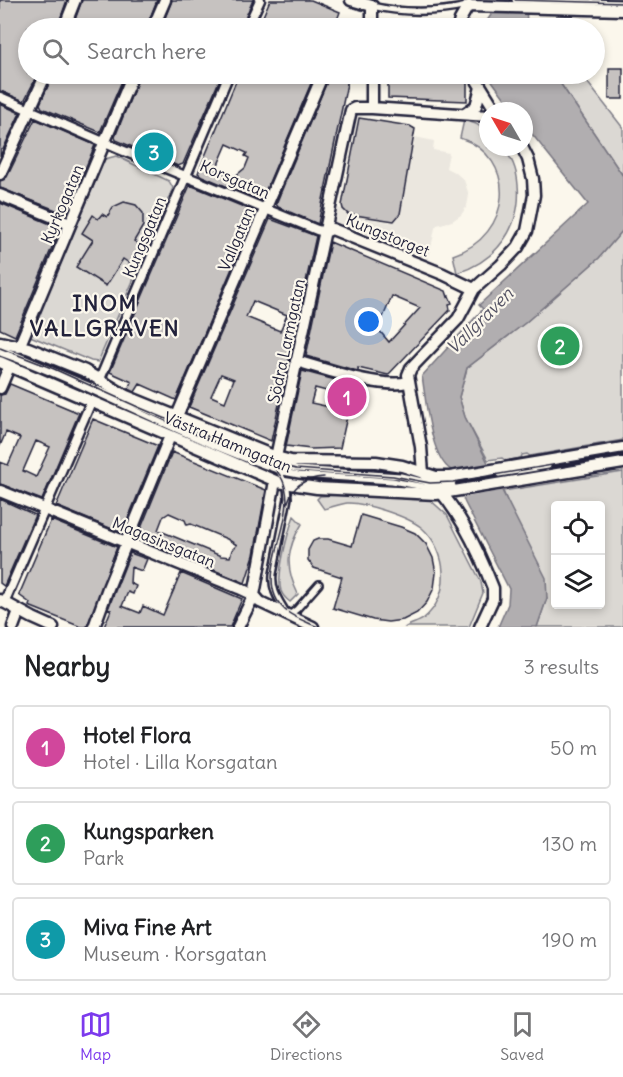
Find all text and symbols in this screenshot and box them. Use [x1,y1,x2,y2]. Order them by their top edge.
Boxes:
search box [18,18,605,84]
icon: search [39,35,72,68]
text: Search here [87,37,206,65]
north arrow [479,102,533,156]
pin: 3 [134,130,174,174]
street label: Korsgatan [197,155,273,203]
street label: Kyrkogatan [36,161,88,247]
street label: Kungsgatan [118,193,170,281]
street label: Vallgatan [214,204,258,274]
street label: Kungstorget [343,209,433,261]
street label: Södra Larmgatan [263,277,309,405]
water label: Vallgraven [441,282,518,359]
district label: INOM VALLGRAVEN [30,289,180,342]
your location [354,307,383,336]
pin: 2 [540,324,580,368]
pin: 1 [328,374,366,420]
street label: Västra Hamngatan [161,407,295,477]
map controls [551,501,605,609]
button: locate [551,501,605,555]
street label: Magasinsgatan [110,512,218,572]
button: layers [551,555,605,609]
text: Nearby [24,650,110,683]
text: 3 results [523,654,599,679]
text: Hotel Flora [83,721,191,749]
text: 1 [42,735,49,760]
text: 50 m [550,735,597,760]
text: Hotel · Lilla Korsgatan [83,749,278,774]
text: Kungsparken [83,817,214,845]
text: 2 [40,831,51,856]
text: 130 m [542,831,597,856]
text: Park [83,845,124,870]
text: Miva Fine Art [83,913,212,941]
text: 3 [40,927,51,952]
text: 190 m [542,927,597,952]
text: Museum · Korsgatan [83,941,267,966]
tab: Map [79,1008,112,1064]
tab: Directions [270,1008,342,1064]
tab: Saved [500,1008,544,1064]

